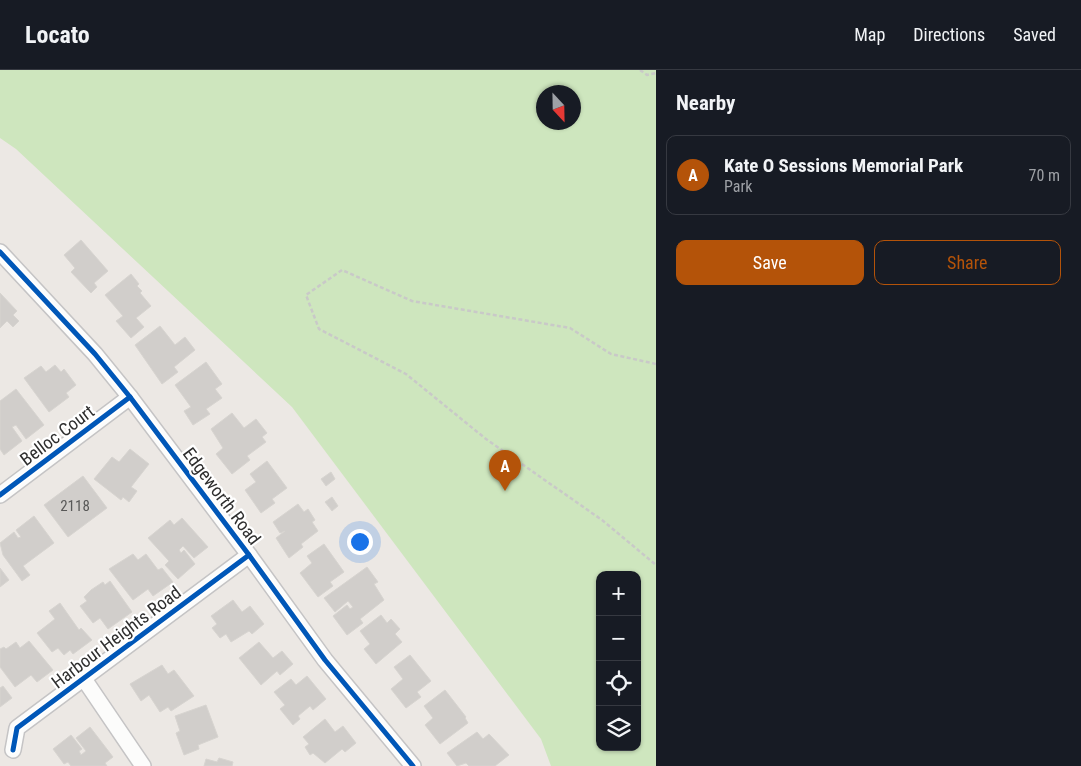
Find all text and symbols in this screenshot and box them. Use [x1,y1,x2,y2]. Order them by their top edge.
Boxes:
text: Locato [25,21,90,49]
text: Map [854,24,885,45]
text: Directions [913,24,985,45]
text: Saved [1013,24,1056,45]
north arrow [536,85,581,130]
text: Nearby [676,91,735,115]
text: Kate O Sessions Memorial Park [724,154,963,177]
text: A [688,166,698,185]
text: 70 m [1028,166,1060,185]
text: Park [724,177,753,196]
button: Save [676,240,864,285]
button: Share [874,240,1061,285]
street label: Belloc Court [16,400,98,470]
street label: Edgeworth Road [179,443,265,549]
pin: A [489,450,521,491]
house number: 2118 [60,497,90,515]
your location [347,529,373,555]
map controls [596,571,641,751]
button: + [596,571,641,616]
street label: Harbour Heights Road [47,581,185,693]
button: − [596,616,641,661]
button: locate [596,661,641,706]
button: layers [596,706,641,751]

